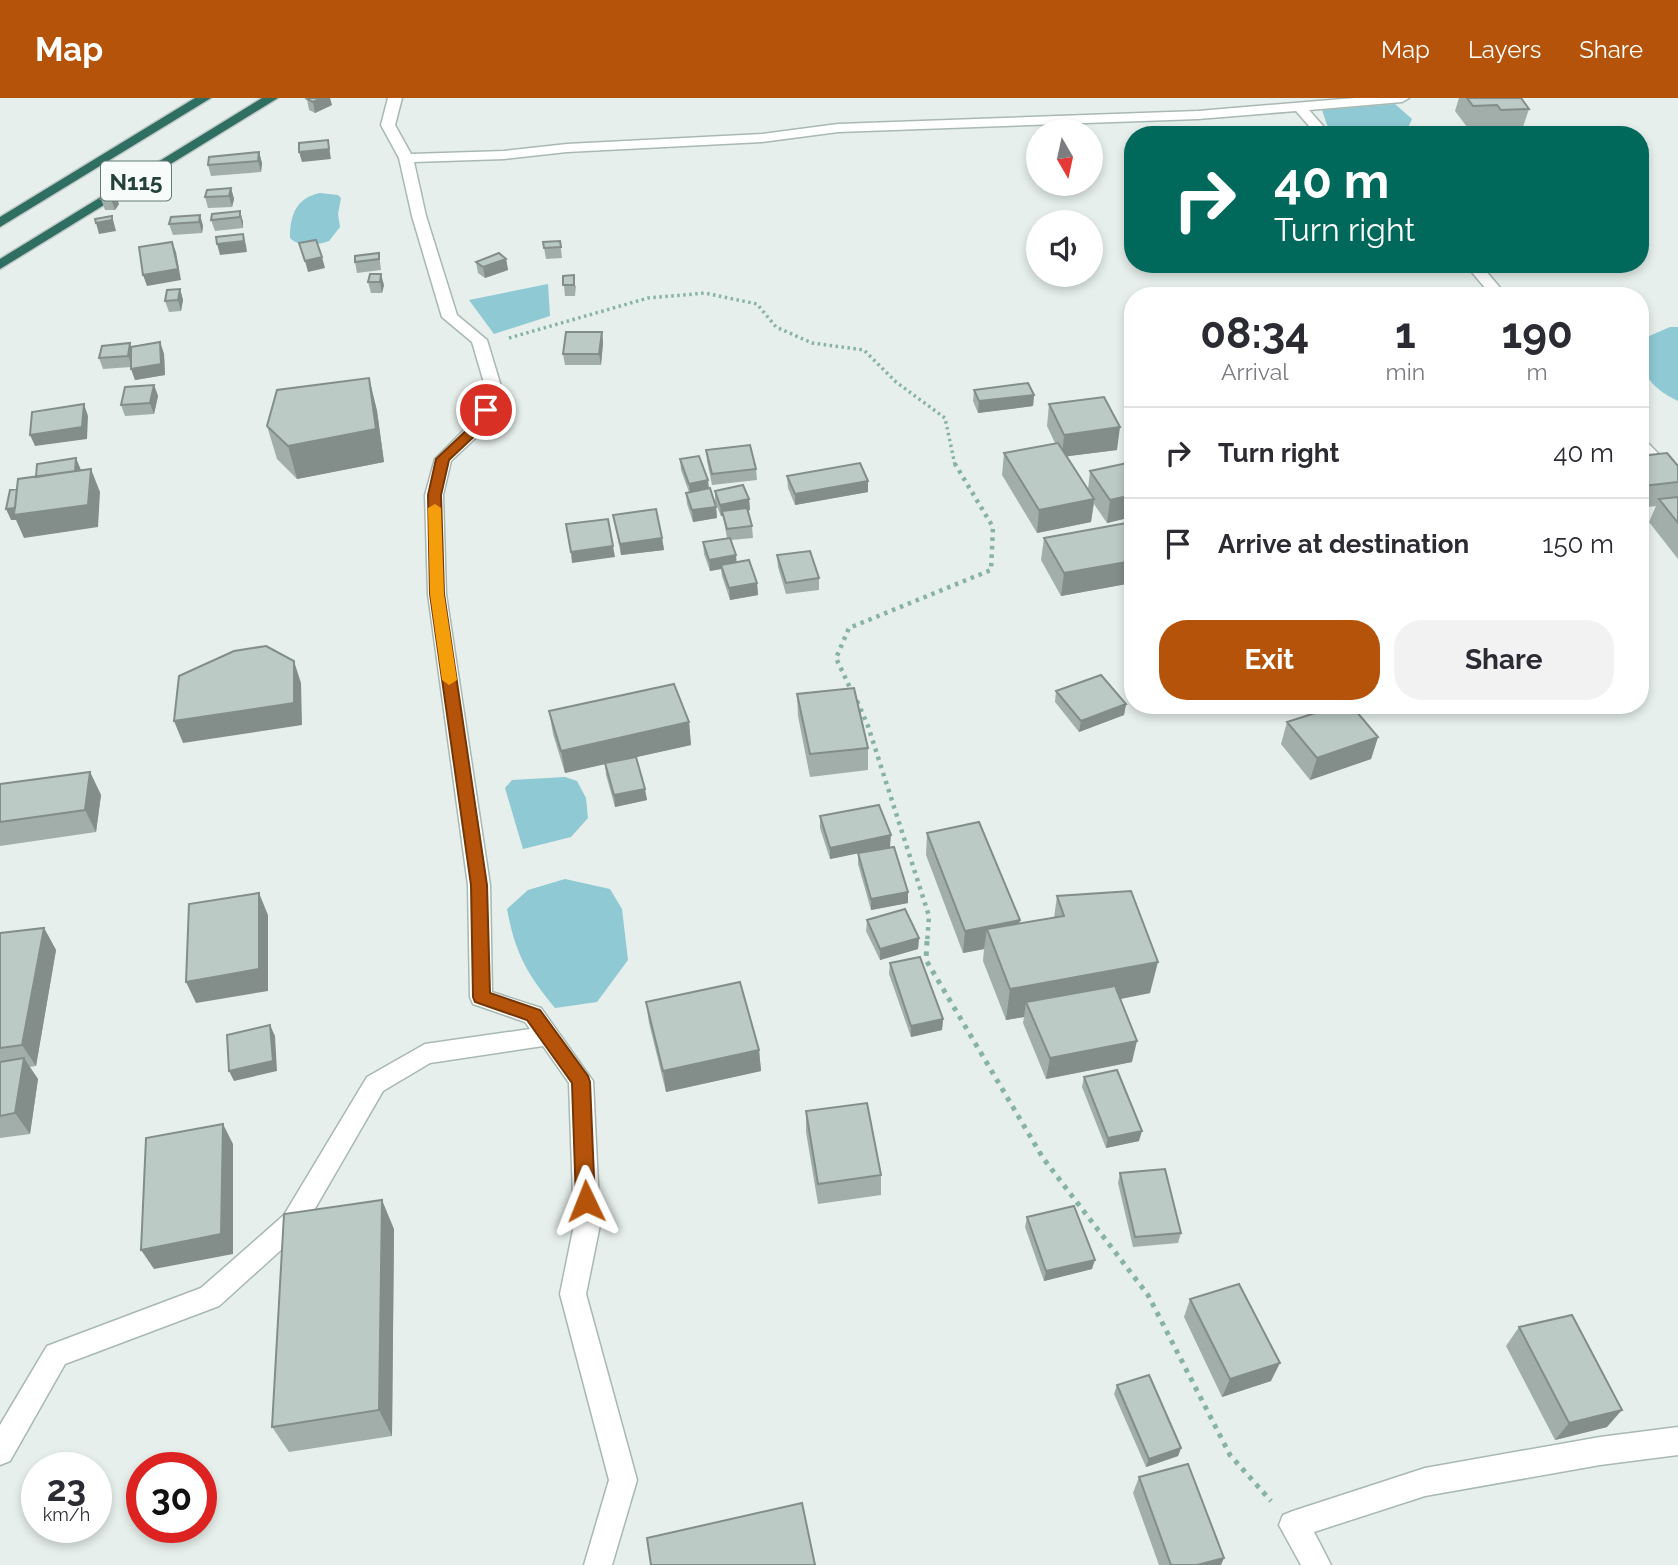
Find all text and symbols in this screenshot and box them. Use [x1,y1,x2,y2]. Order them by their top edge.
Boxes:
text: Map [35,30,103,69]
text: Map [1381,35,1430,64]
text: Layers [1468,35,1541,64]
text: Share [1579,35,1643,64]
north arrow [1026,119,1102,196]
map controls [1026,119,1103,287]
text: 40 m [1274,152,1389,209]
icon: right [1159,154,1250,245]
road number: N115 [101,162,171,200]
button: sound [1026,210,1103,287]
text: Turn right [1274,211,1415,248]
text: 08:34 [1200,309,1309,358]
text: 1 [1395,309,1416,358]
text: 190 [1501,309,1573,358]
text: Arrival [1221,358,1289,385]
text: min [1386,358,1425,385]
text: m [1526,358,1548,385]
pin [456,380,516,440]
icon: arrive [467,391,505,429]
icon: right [1159,434,1197,472]
text: Turn right [1218,438,1339,468]
text: 40 m [1553,438,1614,468]
icon: arrive [1159,525,1197,563]
text: Arrive at destination [1218,529,1469,559]
text: 150 m [1542,529,1614,559]
button: Exit [1159,620,1380,700]
button: Share [1394,620,1614,700]
position arrow [549,1164,623,1238]
speed limit sign: 30 [126,1452,217,1543]
text: 23 [47,1468,86,1509]
text: km/h [43,1504,90,1525]

